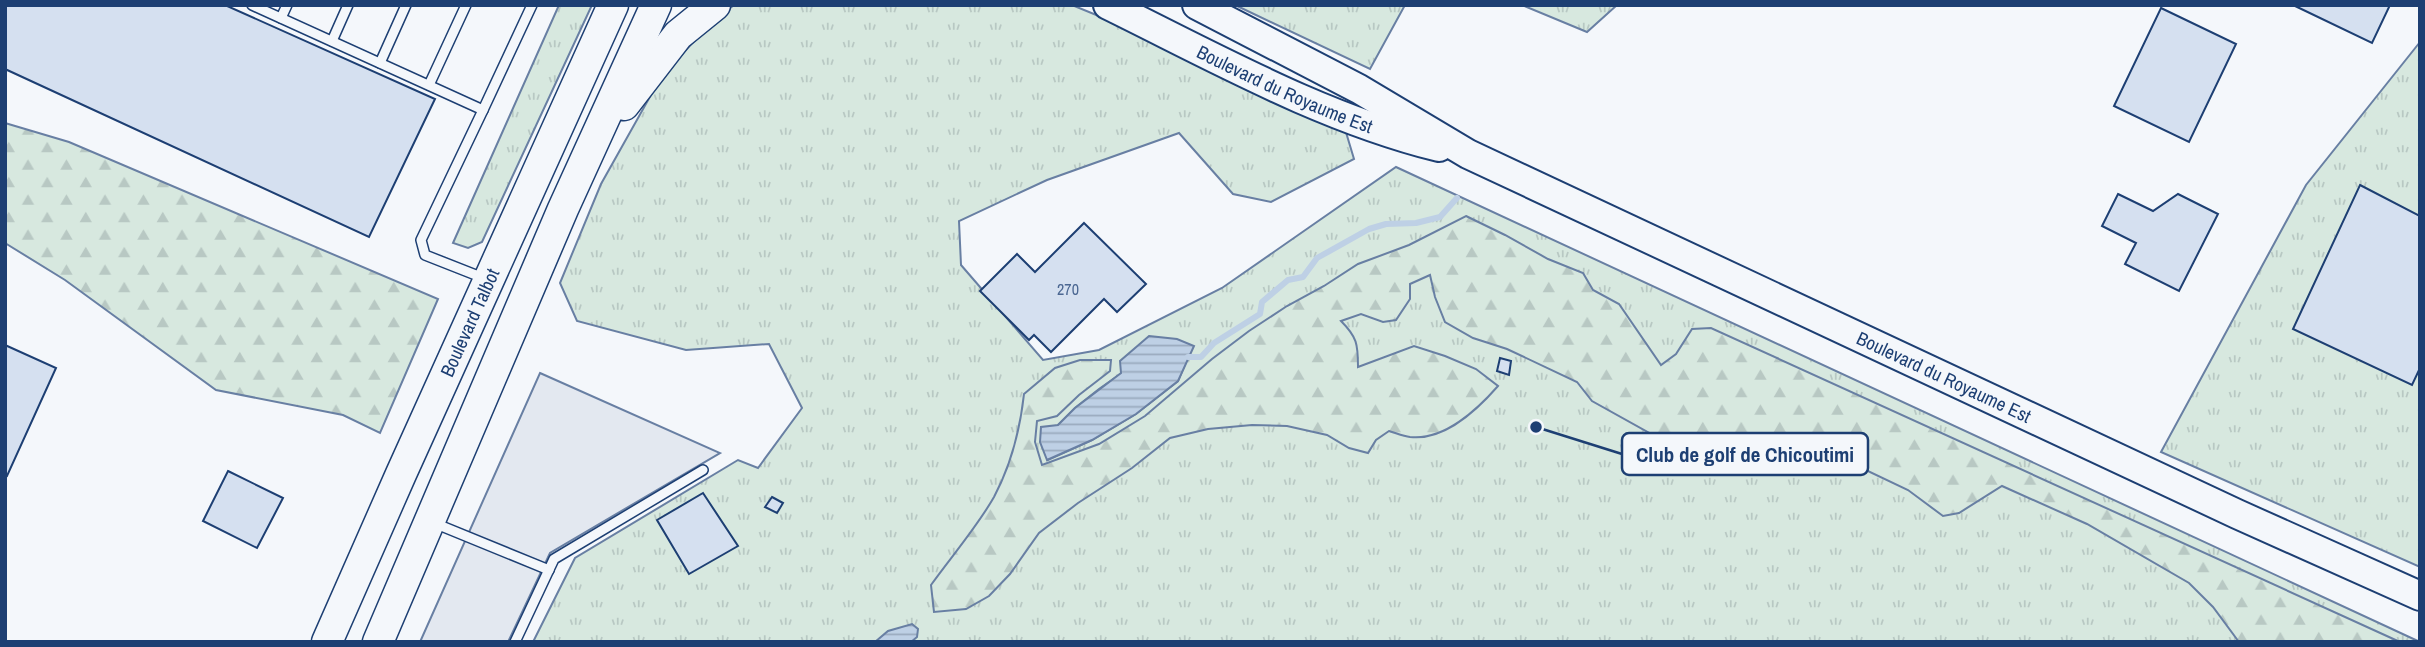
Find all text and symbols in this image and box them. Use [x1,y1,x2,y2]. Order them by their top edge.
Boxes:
street label: Boulevard du Royaume Est [1193,39,1377,139]
street label: Boulevard Talbot [434,263,506,381]
house number: 270 [1057,278,1079,300]
street label: Boulevard du Royaume Est [1853,325,2036,429]
callout: Club de golf de Chicoutimi [1622,433,1868,475]
text: Club de golf de Chicoutimi [1636,440,1854,469]

